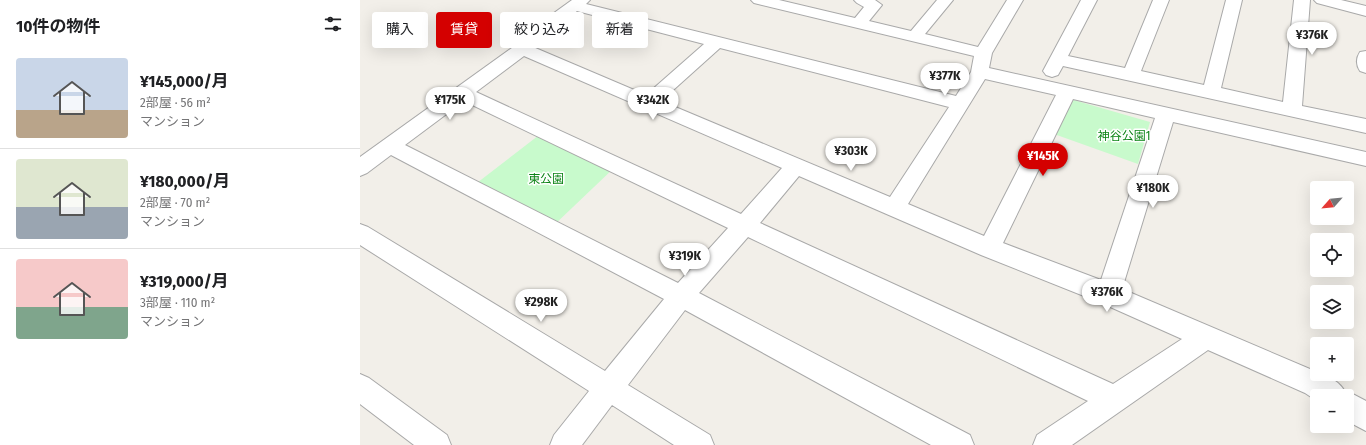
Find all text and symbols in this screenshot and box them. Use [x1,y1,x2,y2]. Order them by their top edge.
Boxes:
chip: 購入 [372,12,428,48]
chip: 賃貸 [436,12,492,48]
chip: 絞り込み [500,12,584,48]
chip: 新着 [592,12,648,48]
icon: filters [322,13,344,35]
text: 10件の物件 [16,16,100,37]
pin: ¥376K [1284,22,1340,56]
text: ¥376K [1296,27,1328,42]
pin: ¥377K [917,63,973,97]
text: ¥377K [929,68,961,83]
text: ¥145,000/月 [140,71,229,92]
icon: home [48,74,96,122]
pin: ¥175K [422,87,478,121]
pin: ¥342K [625,87,681,121]
text: ¥175K [434,92,466,107]
text: ¥342K [637,92,669,107]
text: 2部屋 · 56 m² [140,95,211,110]
text: マンション [140,114,205,129]
park label: 神谷公園1 [1098,129,1150,143]
pin: ¥303K [823,138,879,172]
text: ¥303K [834,143,868,158]
pin: ¥145K [1015,143,1071,177]
text: ¥145K [1027,148,1059,163]
text: ¥180,000/月 [140,171,230,192]
park label: 東公園 [528,172,564,186]
icon: home [48,175,96,223]
pin: ¥180K [1125,175,1181,209]
text: ¥180K [1136,180,1170,195]
north arrow [1310,181,1354,225]
map controls [1310,181,1354,433]
text: 2部屋 · 70 m² [140,195,210,210]
text: マンション [140,214,205,229]
button: locate [1310,233,1354,277]
pin: ¥319K [657,243,713,277]
text: ¥319K [669,248,701,263]
text: ¥319,000/月 [140,271,229,292]
icon: home [48,275,96,323]
pin: ¥376K [1079,279,1135,313]
text: ¥376K [1091,284,1123,299]
button: layers [1310,285,1354,329]
pin: ¥298K [513,289,569,323]
text: ¥298K [524,294,558,309]
text: 3部屋 · 110 m² [140,295,215,310]
text: マンション [140,314,205,329]
button: + [1310,337,1354,381]
button: − [1310,389,1354,433]

